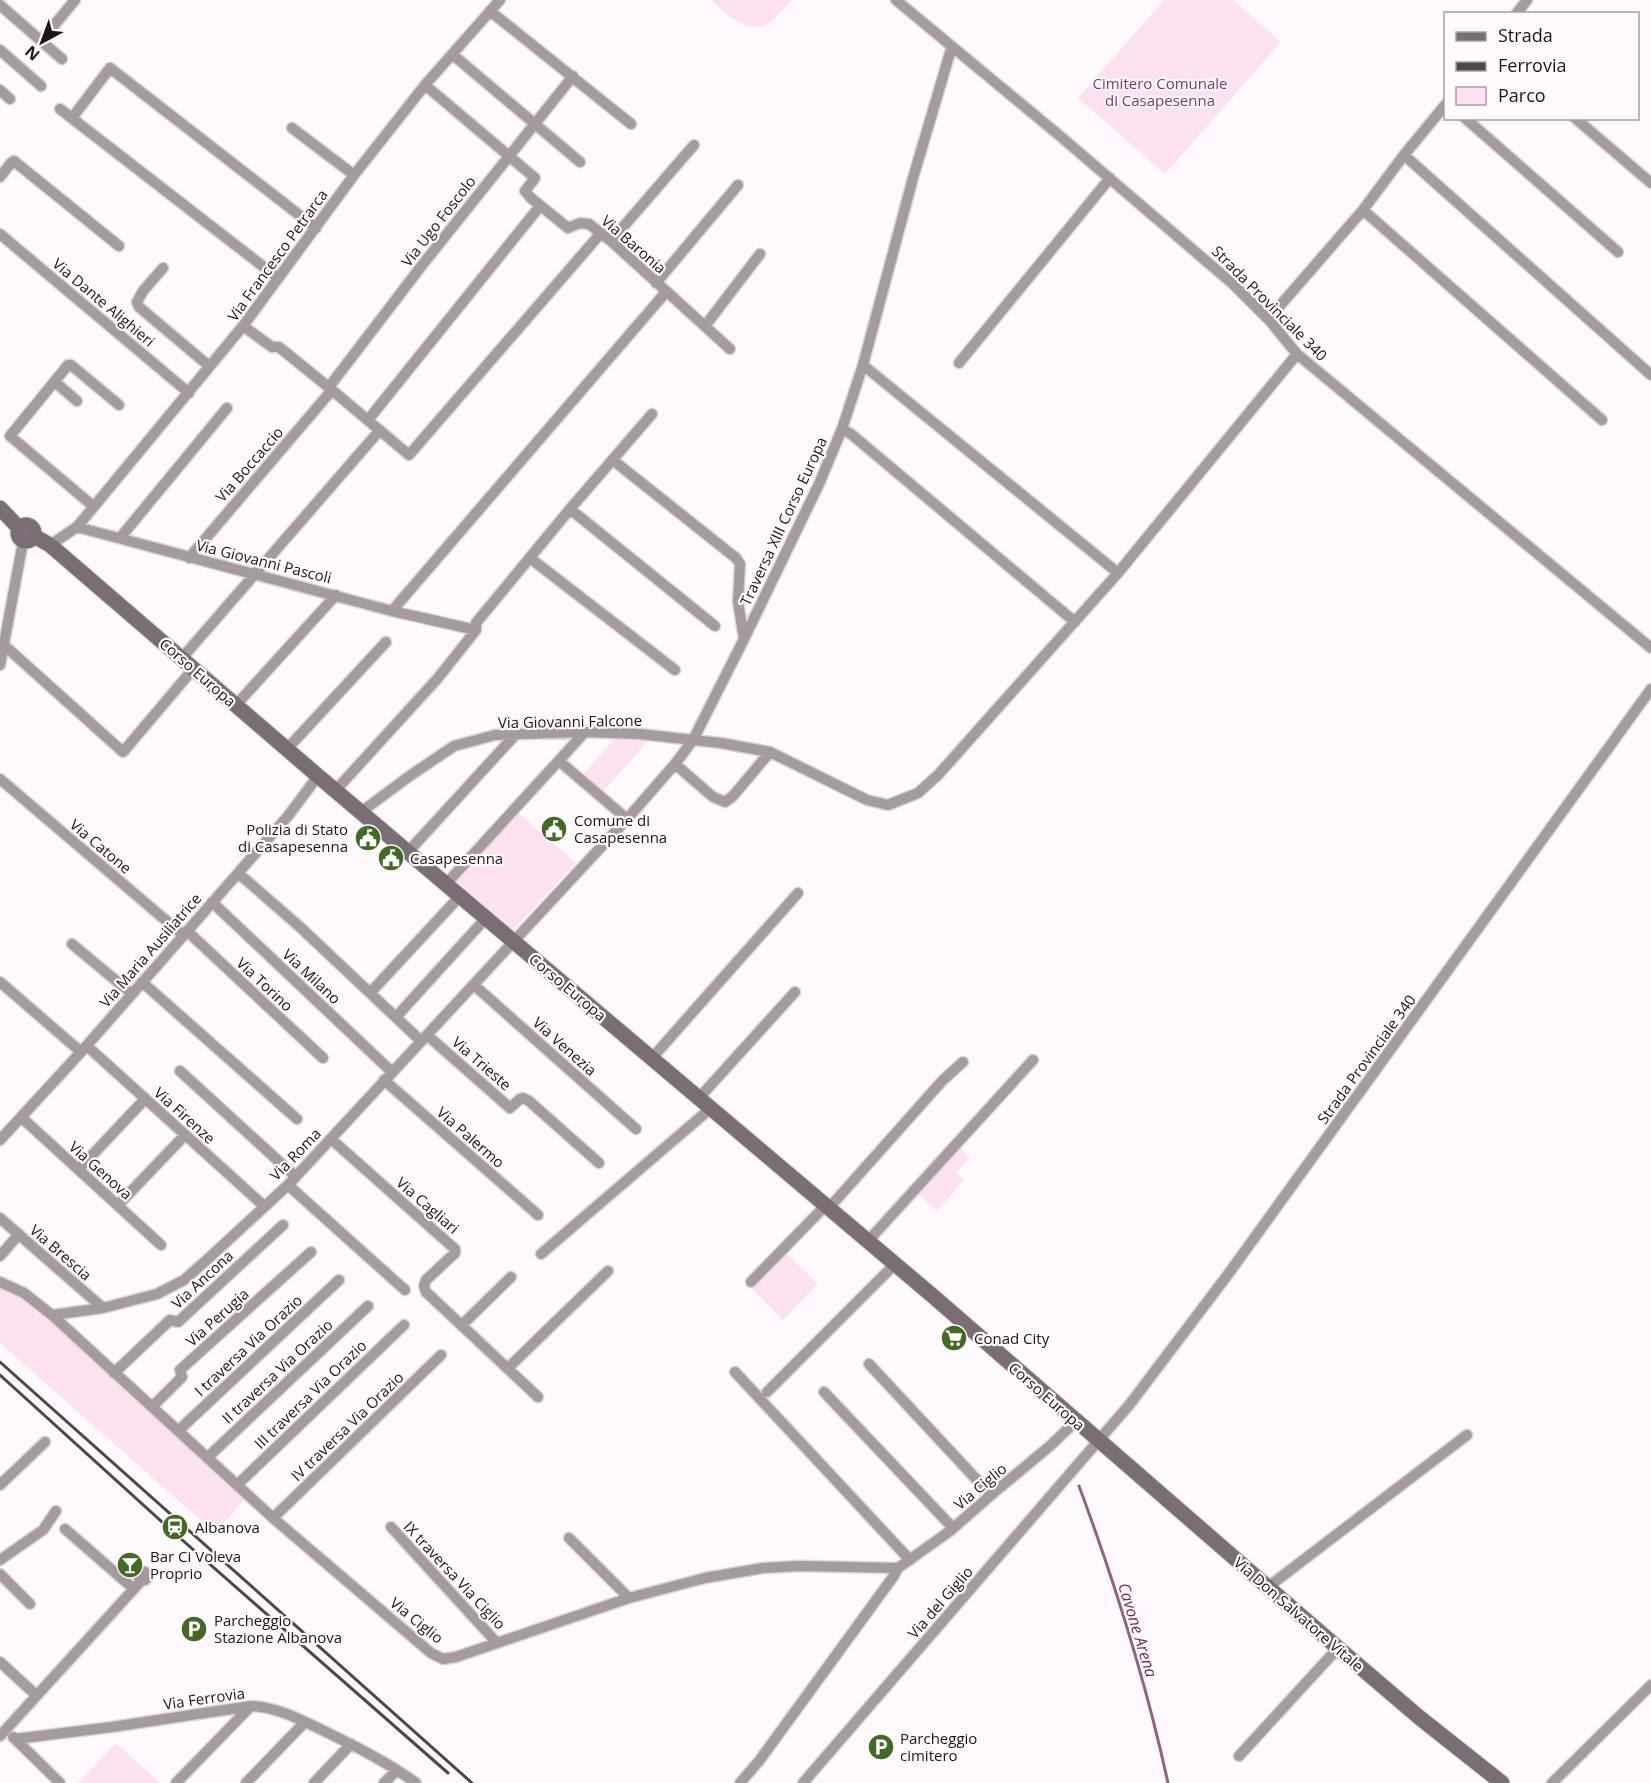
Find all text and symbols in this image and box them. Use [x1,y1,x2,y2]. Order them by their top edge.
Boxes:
north arrow [12,12,72,72]
legend [1444,12,1639,120]
text: Strada [1498,23,1553,47]
text: N [20,41,44,66]
text: Ferrovia [1498,53,1566,77]
park label: Cimitero Comunale di Casapesenna [1092,73,1228,110]
text: Parco [1498,83,1546,107]
street label: Via Ugo Foscolo [396,172,480,270]
street label: Via Francesco Petrarca [222,185,332,325]
street label: Via Baronia [597,210,671,278]
street label: Strada Provinciale 340 [1208,241,1332,365]
street label: Via Dante Alighieri [49,253,159,351]
street label: Via Boccaccio [211,422,287,506]
street label: Traversa XIII Corso Europa [735,433,831,609]
street label: Via Giovanni Pascoli [194,534,334,588]
street label: Corso Europa [156,633,240,711]
street label: Via Giovanni Falcone [498,710,642,732]
place label: Comune di Casapesenna [574,810,667,847]
street label: Via Catone [66,814,136,878]
public building icon: Comune di Casapesenna [539,814,569,844]
place label: Polizia di Stato di Casapesenna [238,819,348,856]
public building icon: Polizia di Stato di Casapesenna [353,823,383,853]
public building icon: Casapesenna [376,843,406,873]
place label: Casapesenna [410,848,503,868]
street label: Via Maria Ausiliatrice [95,889,205,1011]
street label: Via Milano [279,944,345,1008]
street label: Corso Europa [525,949,611,1025]
street label: Via Torino [232,953,298,1015]
street label: Strada Provinciale 340 [1312,990,1420,1128]
street label: Via Venezia [529,1012,601,1080]
street label: Via Trieste [448,1032,516,1094]
street label: Via Firenze [150,1082,220,1148]
street label: Via Palermo [433,1102,509,1172]
street label: Via Roma [265,1124,325,1184]
street label: Via Genova [65,1136,137,1204]
street label: Via Cagliari [392,1172,464,1238]
street label: Via Brescia [26,1220,96,1284]
street label: Via Ancona [167,1245,237,1313]
street label: Via Perugia [181,1283,253,1351]
street label: I traversa Via Orazio [190,1290,306,1400]
street label: II traversa Via Orazio [217,1314,337,1428]
supermarket icon: Conad City [939,1323,969,1353]
place label: Conad City [974,1328,1050,1348]
street label: III traversa Via Orazio [250,1335,370,1453]
street label: Corso Europa [1005,1357,1089,1435]
street label: IV traversa Via Orazio [286,1367,408,1485]
street label: Via Ciglio [949,1458,1011,1514]
station icon: Albanova [160,1512,190,1542]
place label: Albanova [195,1517,260,1537]
street label: IX traversa Via Ciglio [400,1517,510,1633]
place label: Bar Ci Voleva Proprio [150,1546,241,1583]
bar icon: Bar Ci Voleva Proprio [115,1550,145,1580]
street label: Via Don Salvatore Vitale [1230,1552,1368,1676]
street label: Via del Giglio [903,1562,977,1642]
water label: Cavone Arena [1113,1580,1163,1680]
street label: Via Ciglio [387,1593,447,1647]
place label: Parcheggio Stazione Albanova [214,1610,342,1647]
parking icon: Parcheggio Stazione Albanova [179,1614,209,1644]
street label: Via Ferrovia [162,1682,246,1714]
place label: Parcheggio cimitero [900,1728,977,1765]
parking icon: Parcheggio cimitero [866,1732,896,1762]

